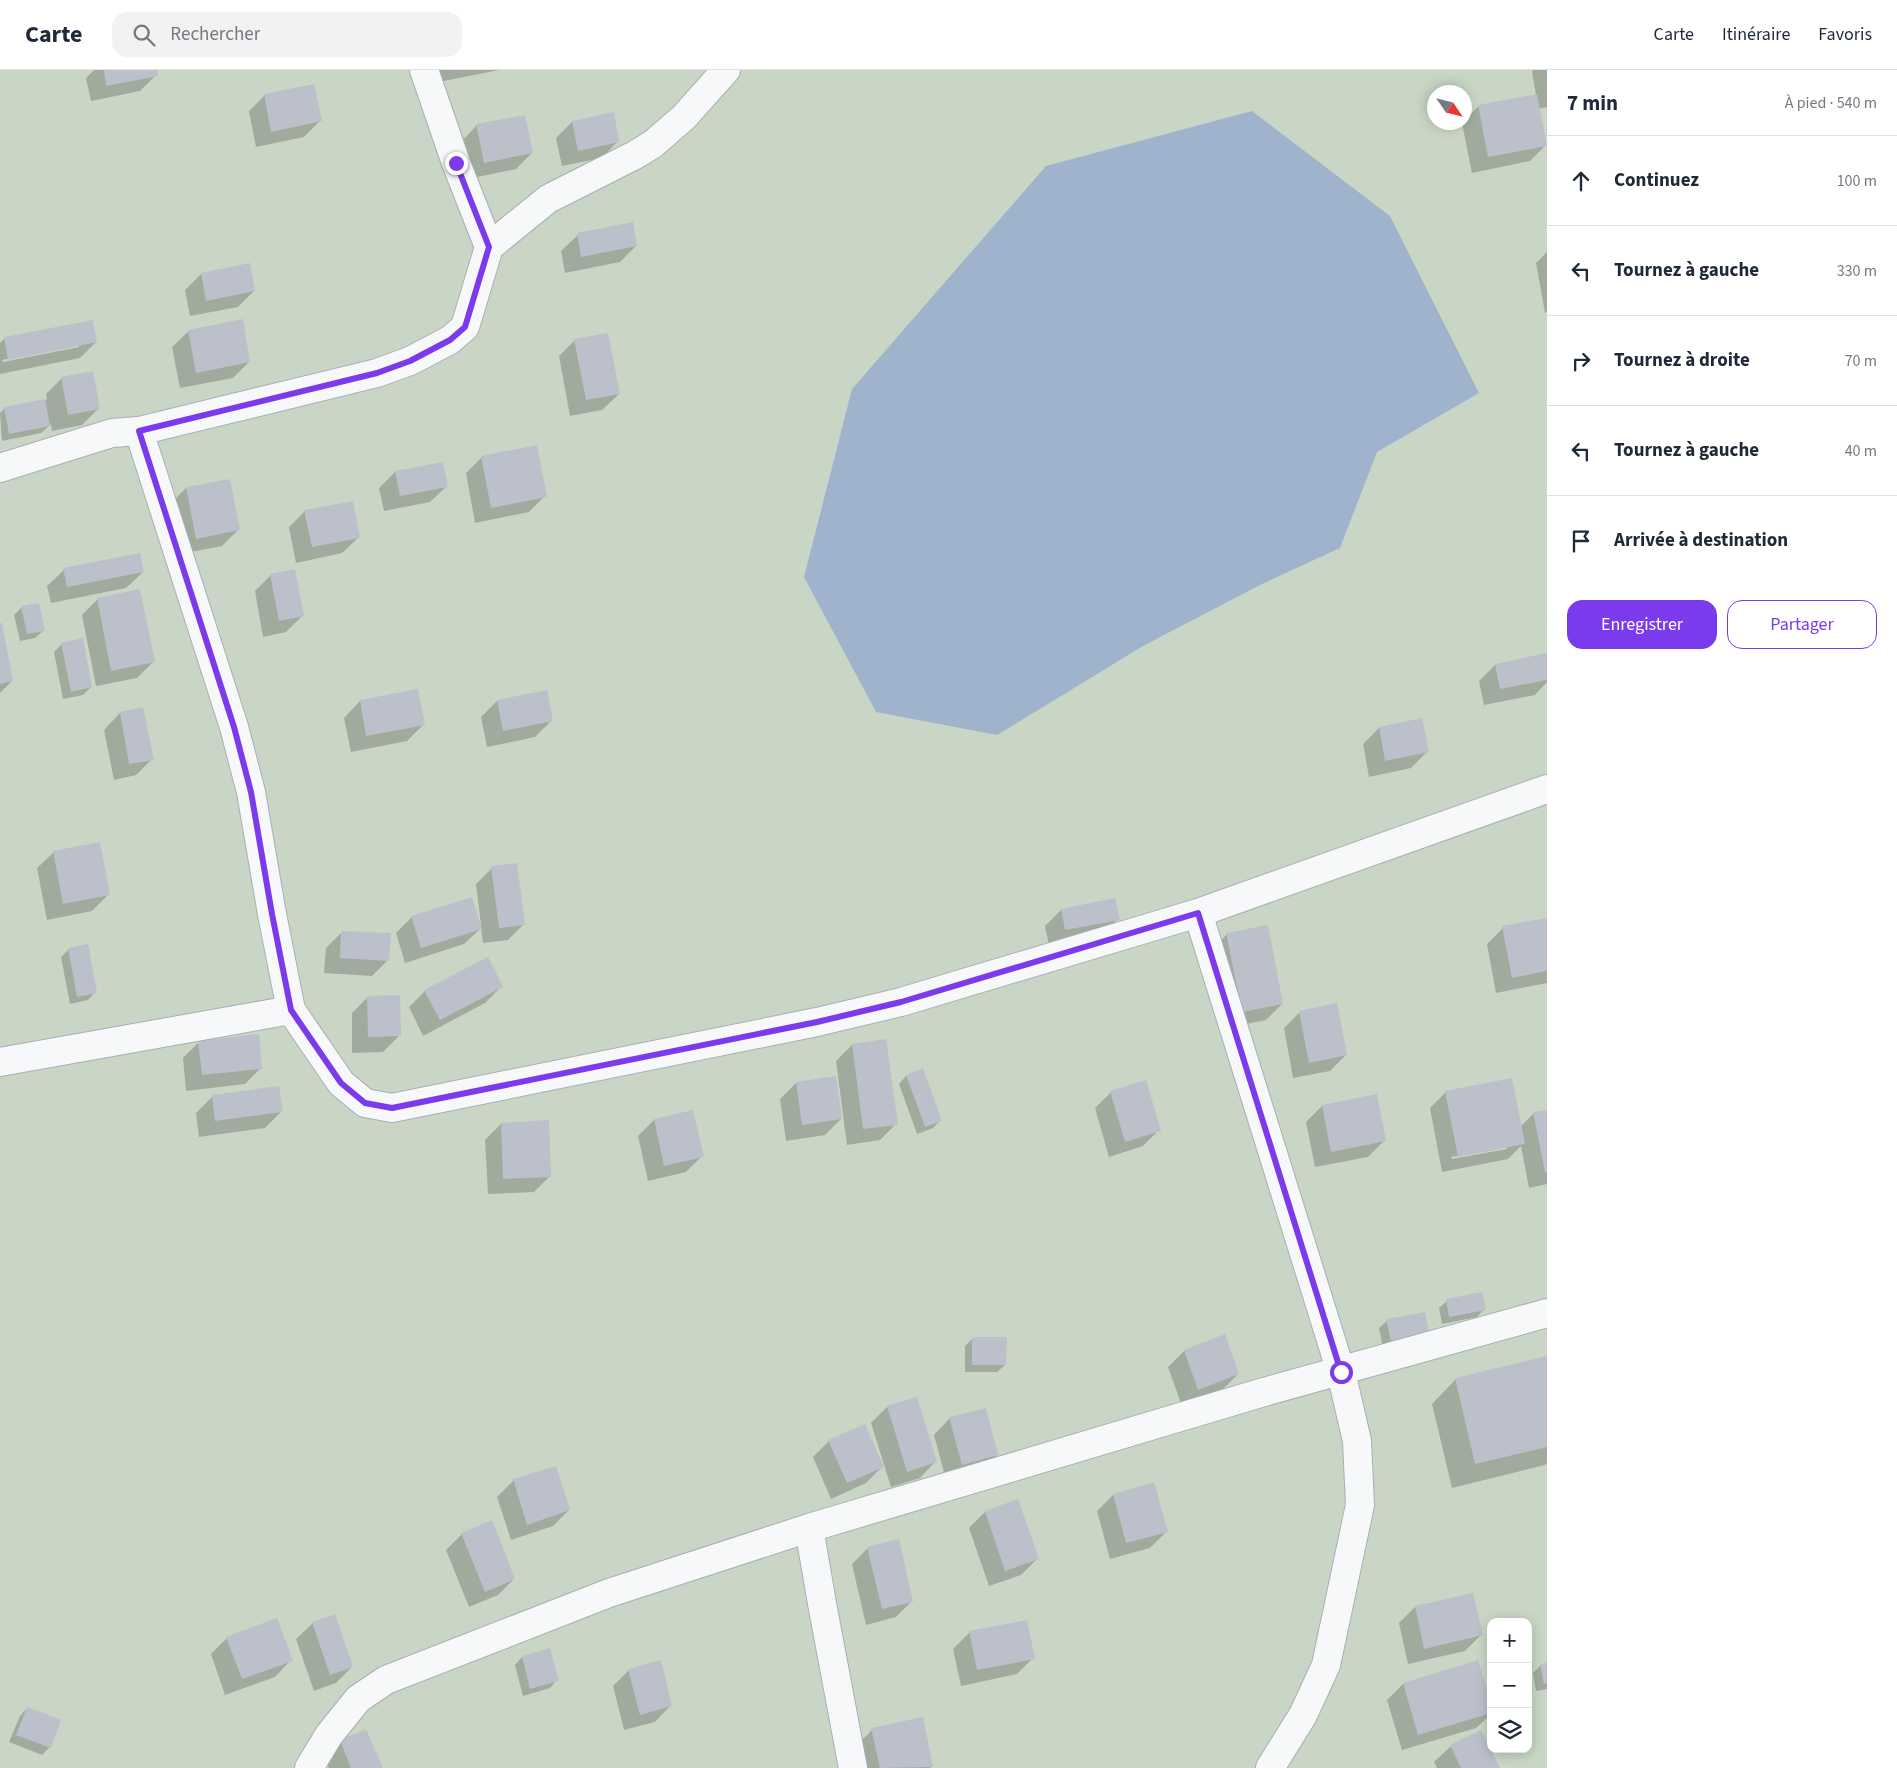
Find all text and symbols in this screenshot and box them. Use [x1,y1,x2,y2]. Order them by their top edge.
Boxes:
search box [112,12,462,57]
text: Carte [25,17,82,52]
icon: search [130,21,158,49]
text: Rechercher [170,21,260,48]
text: Carte [1654,22,1694,47]
text: Itinéraire [1722,22,1790,47]
text: Favoris [1818,22,1872,47]
north arrow [1427,85,1472,130]
text: 7 min [1567,88,1618,118]
text: À pied · 540 m [1785,92,1877,114]
route end [445,152,468,175]
icon: ahead [1567,167,1595,195]
text: Continuez [1614,167,1699,194]
text: 100 m [1837,170,1877,192]
icon: left [1567,257,1595,285]
text: Tournez à gauche [1614,257,1759,284]
text: 330 m [1837,260,1877,282]
icon: right [1567,347,1595,375]
text: Tournez à droite [1614,347,1750,374]
text: 70 m [1845,350,1877,372]
icon: left [1567,437,1595,465]
text: Tournez à gauche [1614,437,1759,464]
text: 40 m [1845,440,1877,462]
icon: arrive [1567,527,1595,555]
text: Arrivée à destination [1614,527,1788,554]
button: Enregistrer [1567,600,1717,649]
button: Partager [1727,600,1877,649]
route start [1330,1361,1353,1384]
map controls [1487,1618,1532,1753]
button: + [1487,1618,1532,1663]
button: − [1487,1663,1532,1708]
button: layers [1487,1708,1532,1753]

